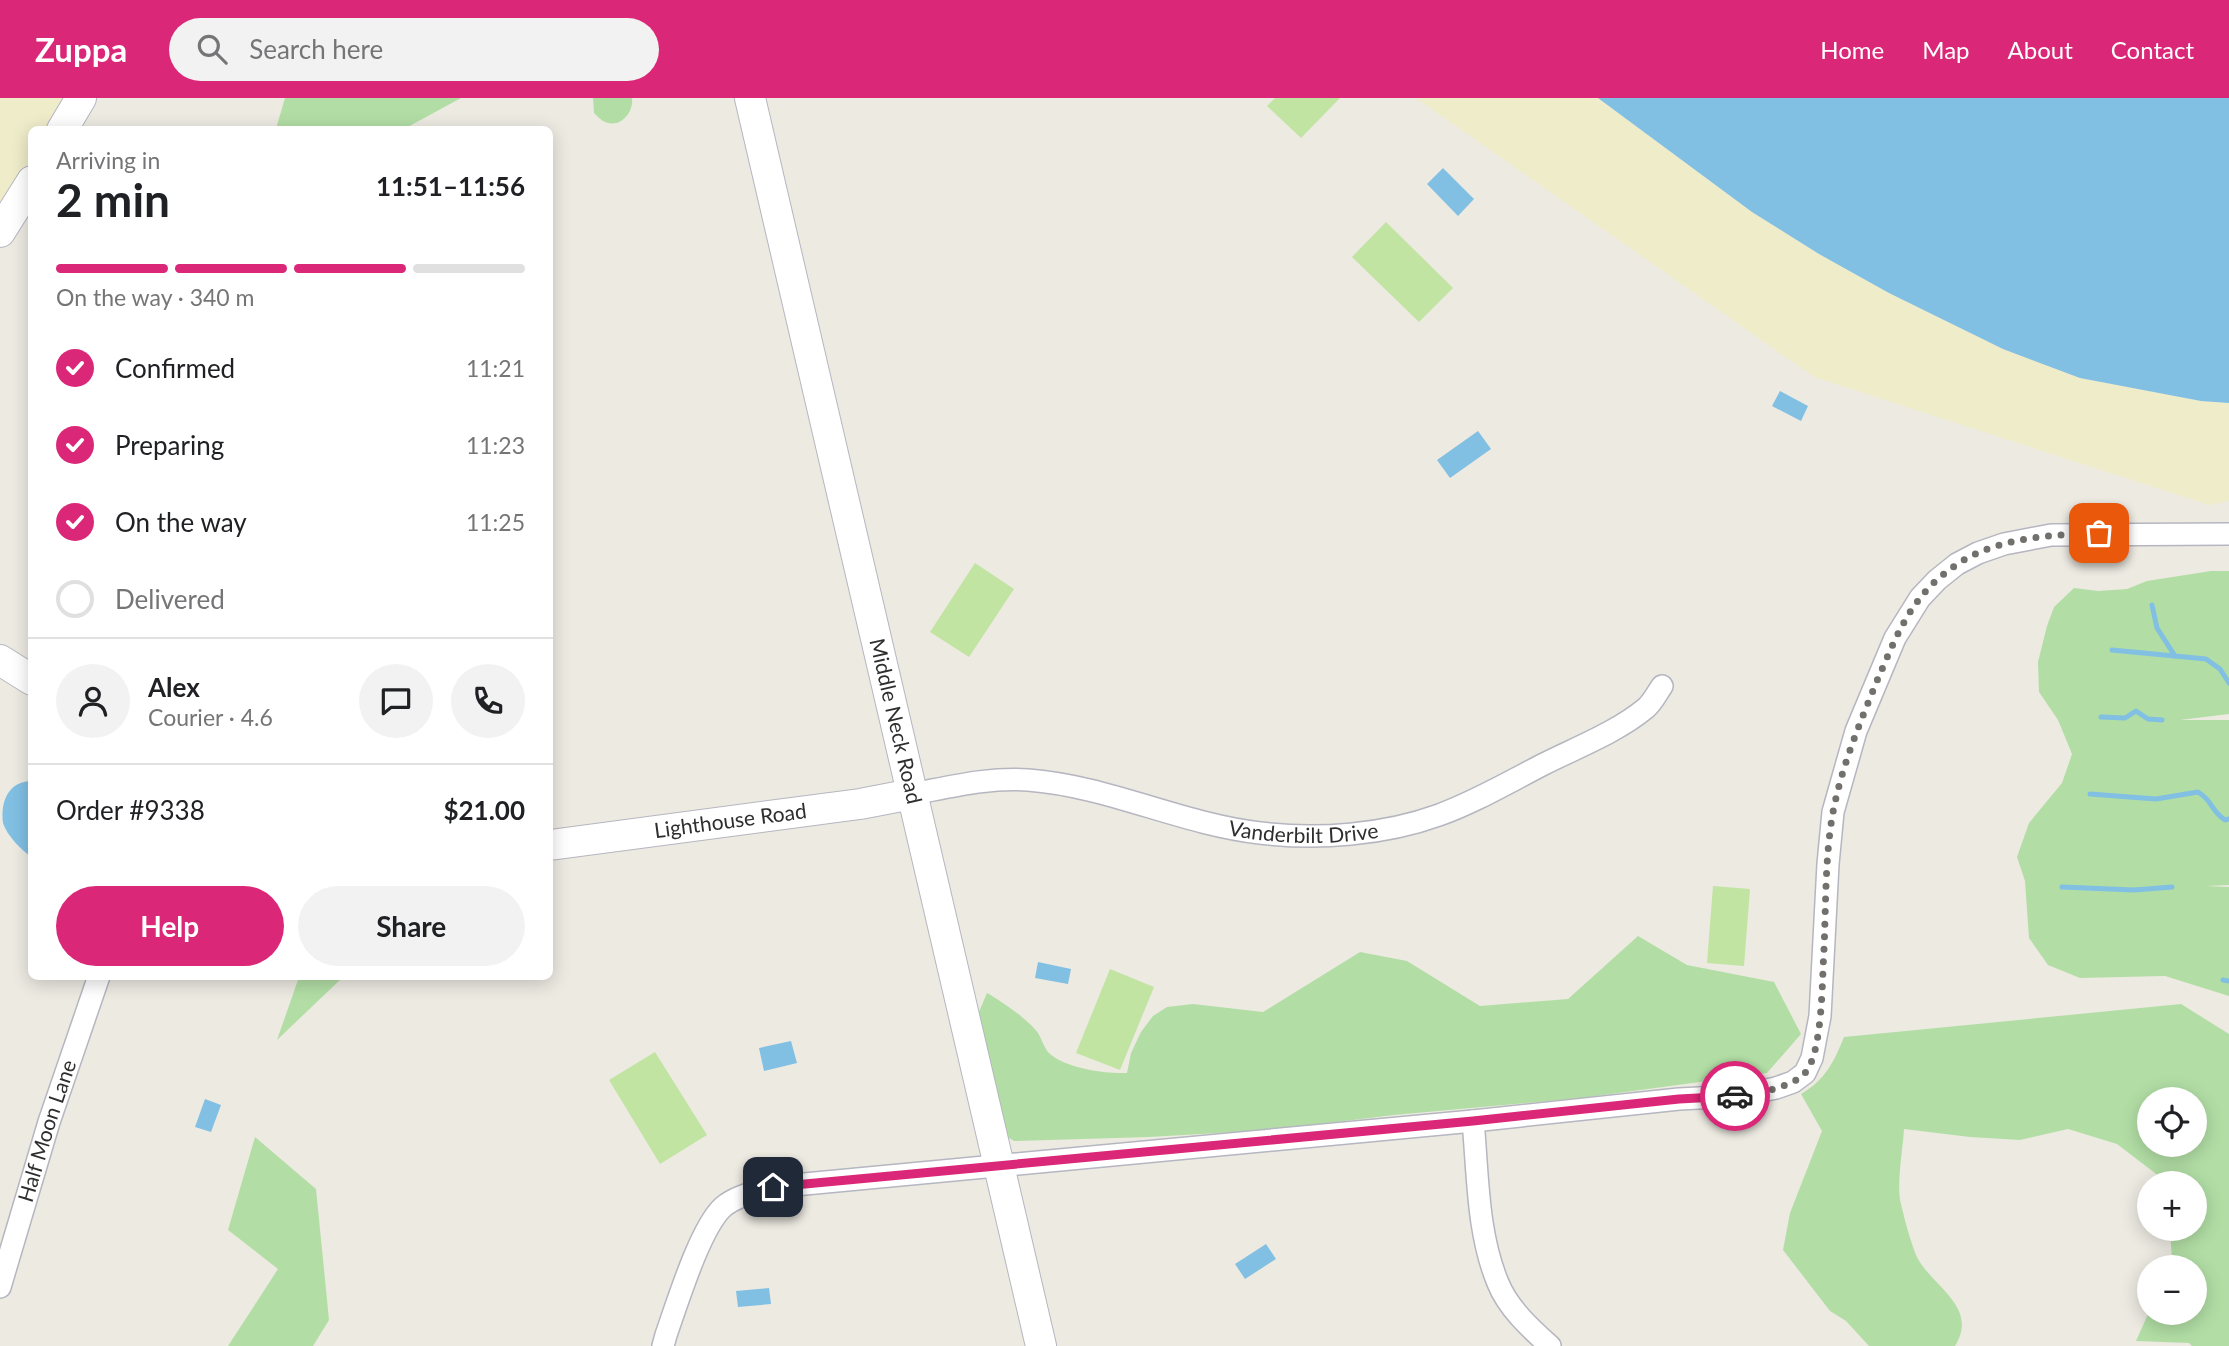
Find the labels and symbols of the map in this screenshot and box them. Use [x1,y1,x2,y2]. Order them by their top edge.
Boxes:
pin [2069,503,2129,563]
street label: Middle Neck Road [865,636,928,806]
street label: Lighthouse Road [653,797,808,842]
street label: Vanderbilt Drive [1227,814,1380,847]
street label: Half Moon Lane [12,1056,80,1205]
courier [1700,1061,1770,1131]
pin [743,1157,803,1217]

